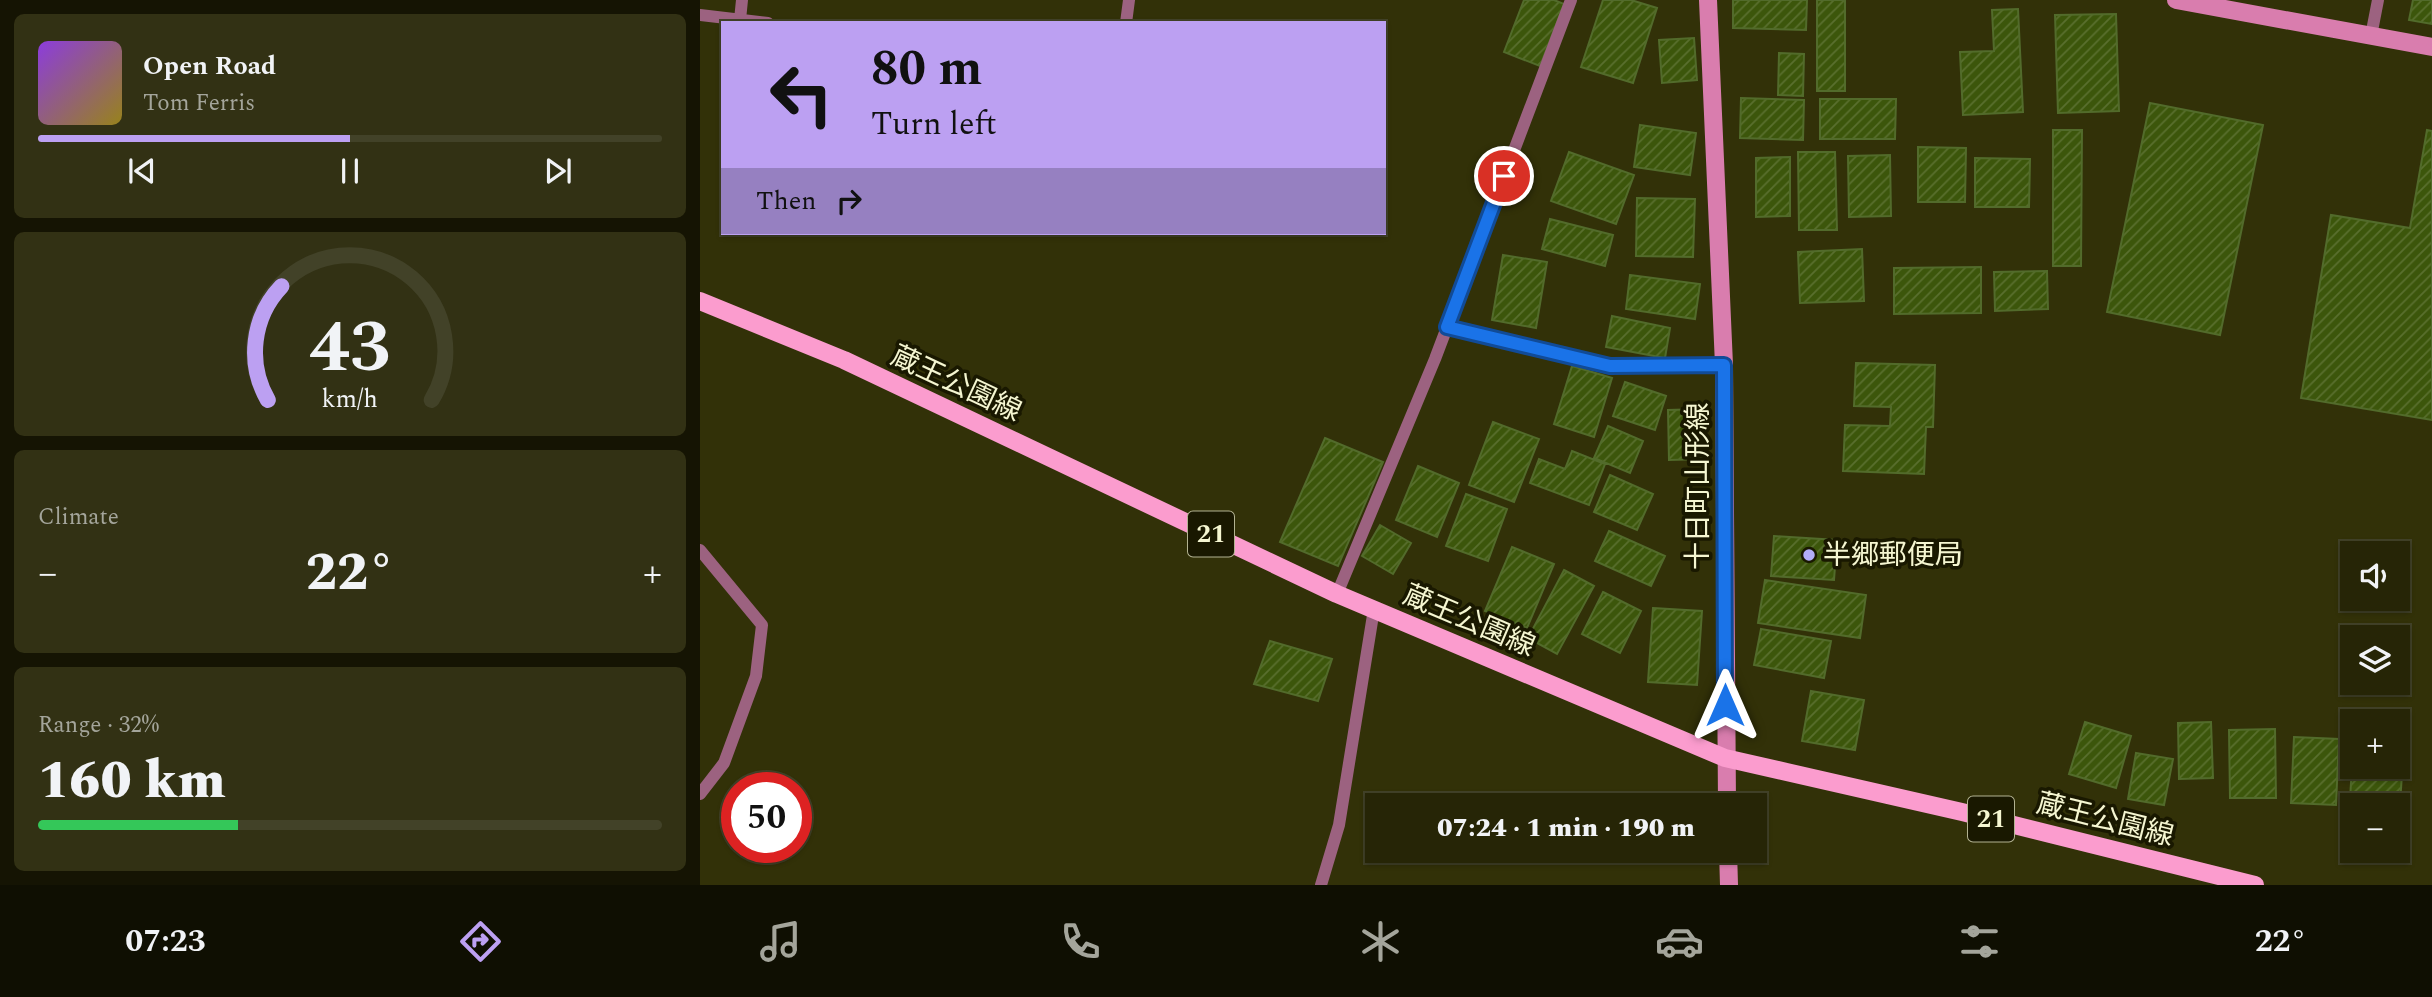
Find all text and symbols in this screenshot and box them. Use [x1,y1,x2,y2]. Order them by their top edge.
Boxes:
text: 80 m [871,32,982,107]
text: Open Road [143,46,276,86]
icon: left [756,49,847,140]
text: Tom Ferris [143,86,255,121]
text: Turn left [871,100,997,149]
pin [1474,146,1534,206]
icon: previous [123,152,161,190]
icon: pause [331,152,369,190]
icon: next [539,152,577,190]
icon: arrive [1485,157,1523,195]
text: Then [756,181,816,221]
icon: right [830,182,868,220]
text: 43 [309,293,391,404]
street label: 蔵王公園線 [883,335,1029,433]
text: km/h [322,380,378,418]
street label: 十日町山形線 [1677,402,1720,570]
text: Climate [38,500,119,535]
road number: 21 [1188,512,1234,556]
text: 22° [306,534,394,613]
place label: 半郷郵便局 [1823,534,1963,577]
map controls [2340,541,2410,863]
button: sound [2340,541,2410,611]
text: − [38,545,57,603]
text: + [643,545,662,603]
marker: 半郷郵便局 [1801,547,1817,563]
street label: 蔵王公園線 [1396,574,1542,668]
button: layers [2340,625,2410,695]
position arrow [1688,668,1762,742]
text: Range · 32% [38,708,159,743]
button: + [2340,709,2410,779]
text: 160 km [38,742,226,821]
speed limit sign: 50 [721,772,812,863]
street label: 蔵王公園線 [2032,782,2178,858]
button: − [2340,793,2410,863]
road number: 21 [1968,796,2014,842]
text: 07:24 · 1 min · 190 m [1437,808,1695,848]
text: 07:23 [125,917,206,966]
icon: directions [456,917,505,966]
icon: music [756,917,805,966]
icon: phone [1056,917,1105,966]
icon: climate [1356,917,1405,966]
icon: car [1655,917,1704,966]
icon: filters [1955,917,2004,966]
text: 22° [2255,917,2307,966]

